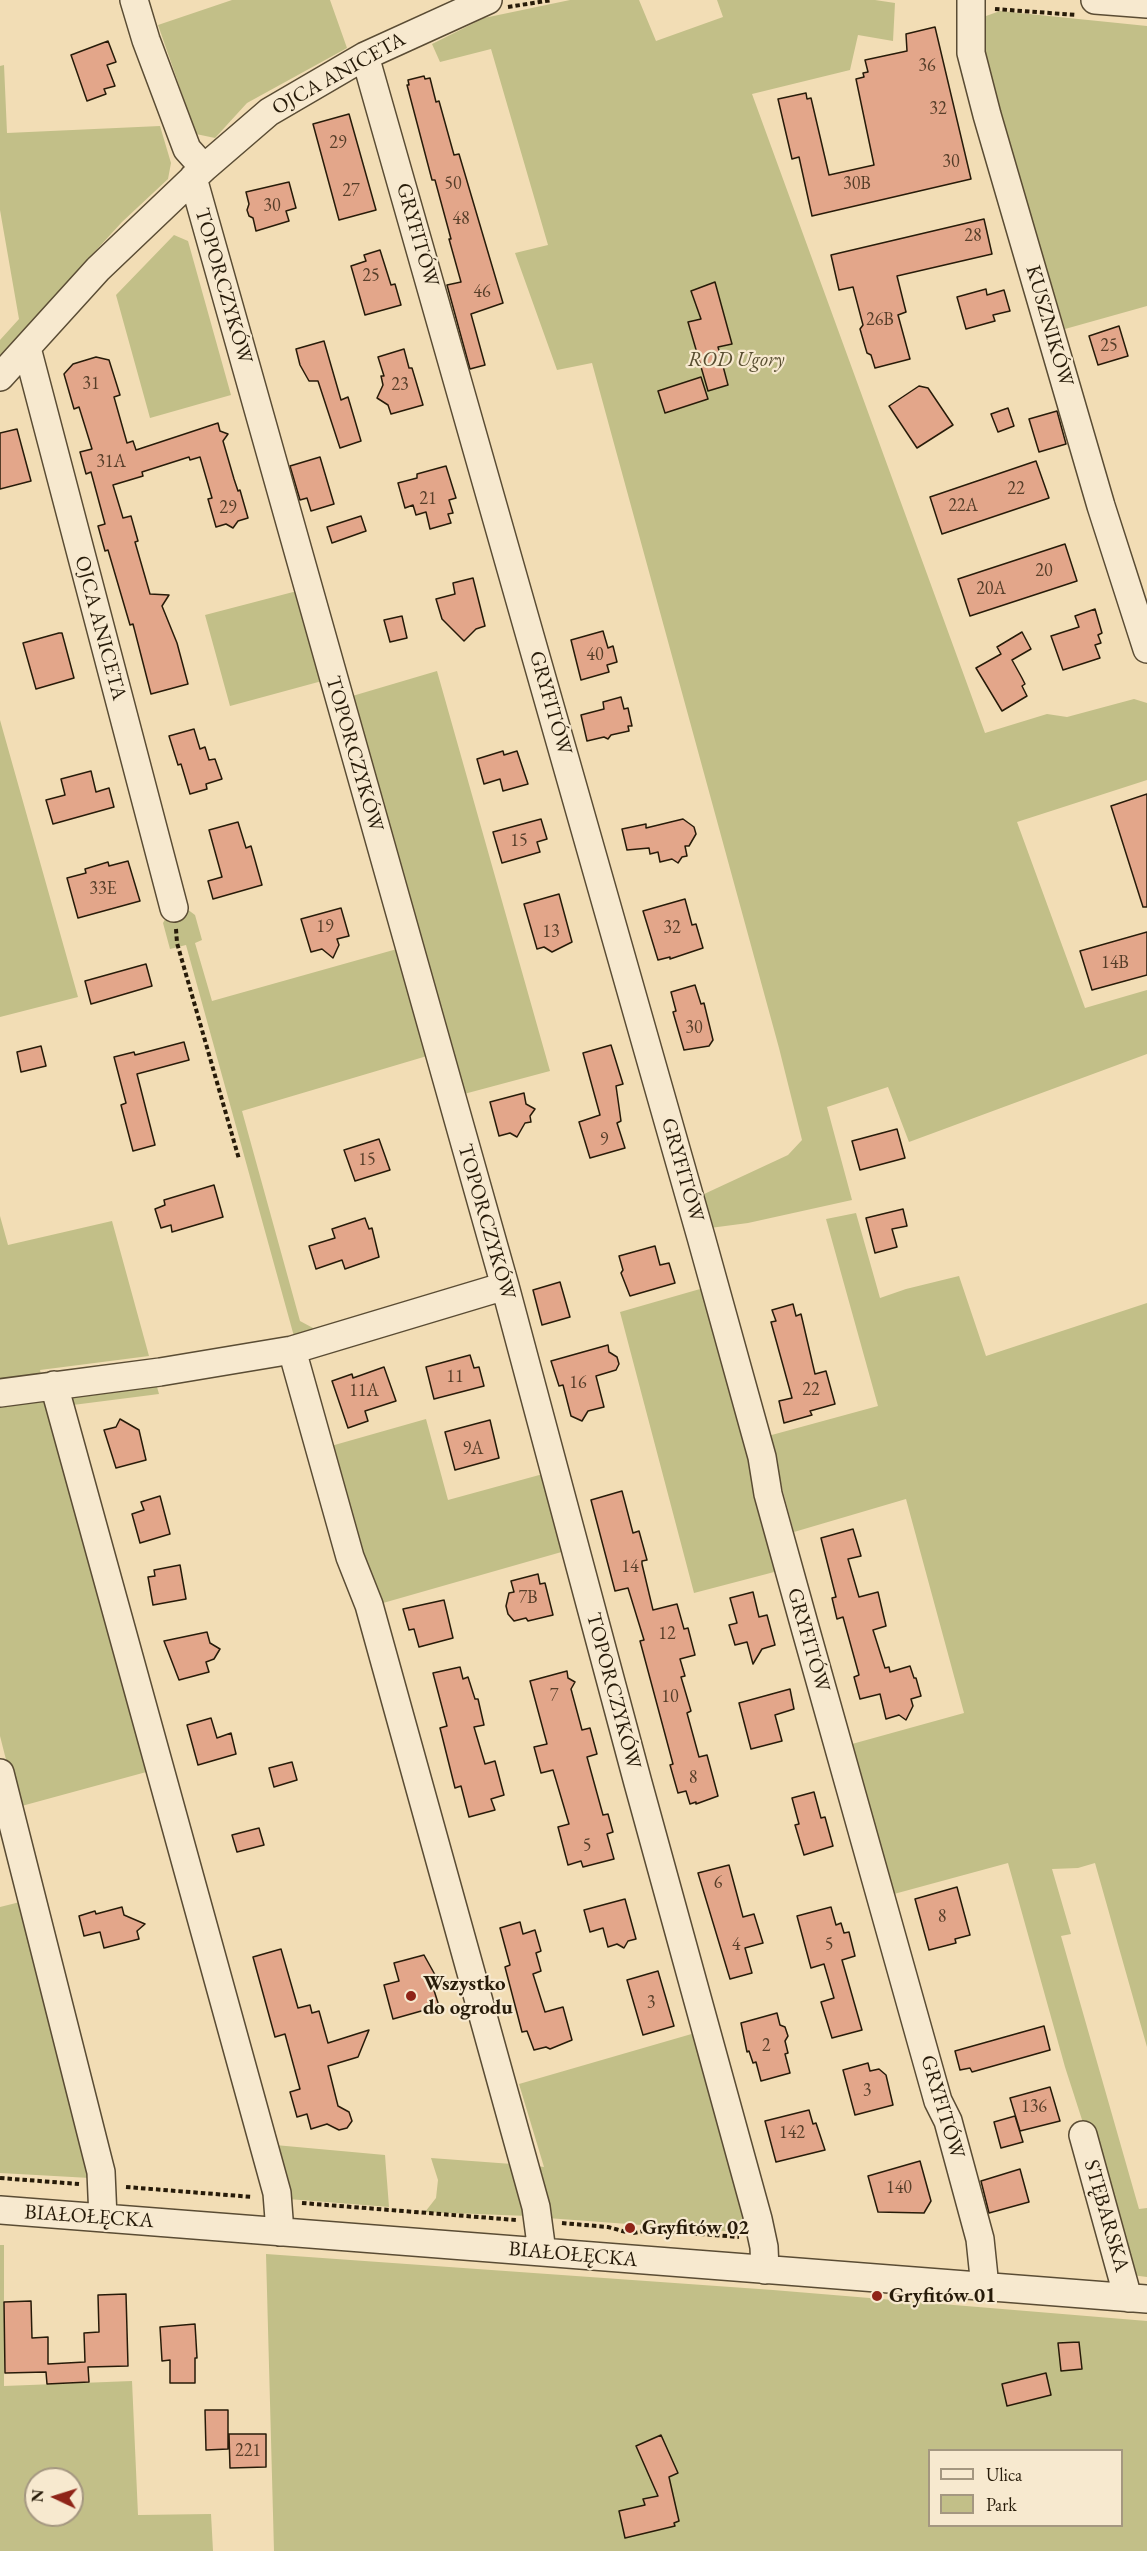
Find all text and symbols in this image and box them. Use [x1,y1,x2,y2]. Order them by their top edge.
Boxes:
street label: OJCA ANICETA [268,27,410,121]
house number: 36 [918,55,936,77]
house number: 32 [929,98,947,120]
house number: 29 [329,132,347,154]
house number: 30 [942,151,960,173]
house number: 50 [444,173,462,195]
house number: 30B [843,173,871,195]
house number: 27 [342,180,360,202]
street label: GRYFITÓW [390,180,444,290]
house number: 30 [263,195,281,217]
street label: TOPORCZYKÓW [189,205,257,367]
house number: 48 [452,208,470,230]
house number: 28 [964,225,982,247]
street label: KUSZNIKÓW [1020,263,1078,389]
house number: 25 [362,265,380,287]
house number: 46 [473,281,491,303]
house number: 26B [866,309,894,331]
house number: 25 [1100,335,1118,357]
park label: ROD Ugory [688,347,784,373]
house number: 31 [82,373,100,395]
house number: 23 [391,374,409,396]
house number: 31A [96,451,126,473]
house number: 22 [1007,478,1025,500]
house number: 21 [419,488,437,510]
house number: 22A [948,495,978,517]
house number: 29 [219,497,237,519]
street label: OJCA ANICETA [69,553,131,703]
house number: 20 [1035,560,1053,582]
house number: 20A [976,578,1006,600]
house number: 40 [586,644,604,666]
street label: GRYFITÓW [523,648,577,758]
street label: TOPORCZYKÓW [320,673,388,835]
house number: 15 [510,830,528,852]
house number: 33E [89,878,117,900]
house number: 19 [316,916,334,938]
house number: 32 [663,917,681,939]
house number: 13 [542,921,560,943]
house number: 14B [1101,952,1129,974]
house number: 30 [685,1017,703,1039]
street label: GRYFITÓW [655,1115,709,1225]
house number: 9 [600,1129,608,1151]
street label: TOPORCZYKÓW [452,1141,520,1303]
house number: 15 [358,1149,376,1171]
house number: 11 [446,1366,464,1388]
house number: 16 [569,1372,587,1394]
house number: 22 [802,1379,820,1401]
house number: 11A [349,1380,379,1402]
house number: 9A [462,1438,484,1460]
house number: 14 [621,1556,639,1578]
street label: GRYFITÓW [781,1585,835,1695]
house number: 7B [518,1587,538,1609]
street label: TOPORCZYKÓW [580,1610,646,1772]
house number: 12 [658,1623,676,1645]
house number: 7 [550,1685,558,1707]
house number: 10 [661,1686,679,1708]
house number: 8 [689,1767,697,1789]
house number: 5 [583,1835,591,1857]
house number: 6 [714,1872,722,1894]
house number: 8 [938,1906,946,1928]
house number: 4 [732,1934,740,1956]
house number: 5 [825,1934,833,1956]
place label: Wszystko do ogrodu [423,1971,513,2021]
marker: Wszystko do ogrodu [404,1989,418,2003]
house number: 3 [647,1992,655,2014]
house number: 2 [762,2035,770,2057]
street label: GRYFITÓW [914,2052,970,2162]
house number: 3 [863,2080,871,2102]
house number: 136 [1021,2096,1047,2118]
house number: 142 [779,2122,805,2144]
street label: STĘBARSKA [1078,2157,1134,2275]
house number: 140 [886,2177,912,2199]
street label: BIAŁOŁĘCKA [24,2200,154,2234]
place label: Gryfitów 02 [642,2215,749,2241]
marker: Gryfitów 02 [623,2221,637,2235]
street label: BIAŁOŁĘCKA [507,2237,639,2273]
place label: Gryfitów 01 [889,2283,996,2309]
marker: Gryfitów 01 [870,2289,884,2303]
house number: 221 [235,2440,261,2462]
legend [928,2449,1123,2527]
text: Ulica [986,2463,1022,2486]
north arrow [24,2467,84,2527]
text: N [27,2489,48,2503]
text: Park [986,2493,1017,2516]

